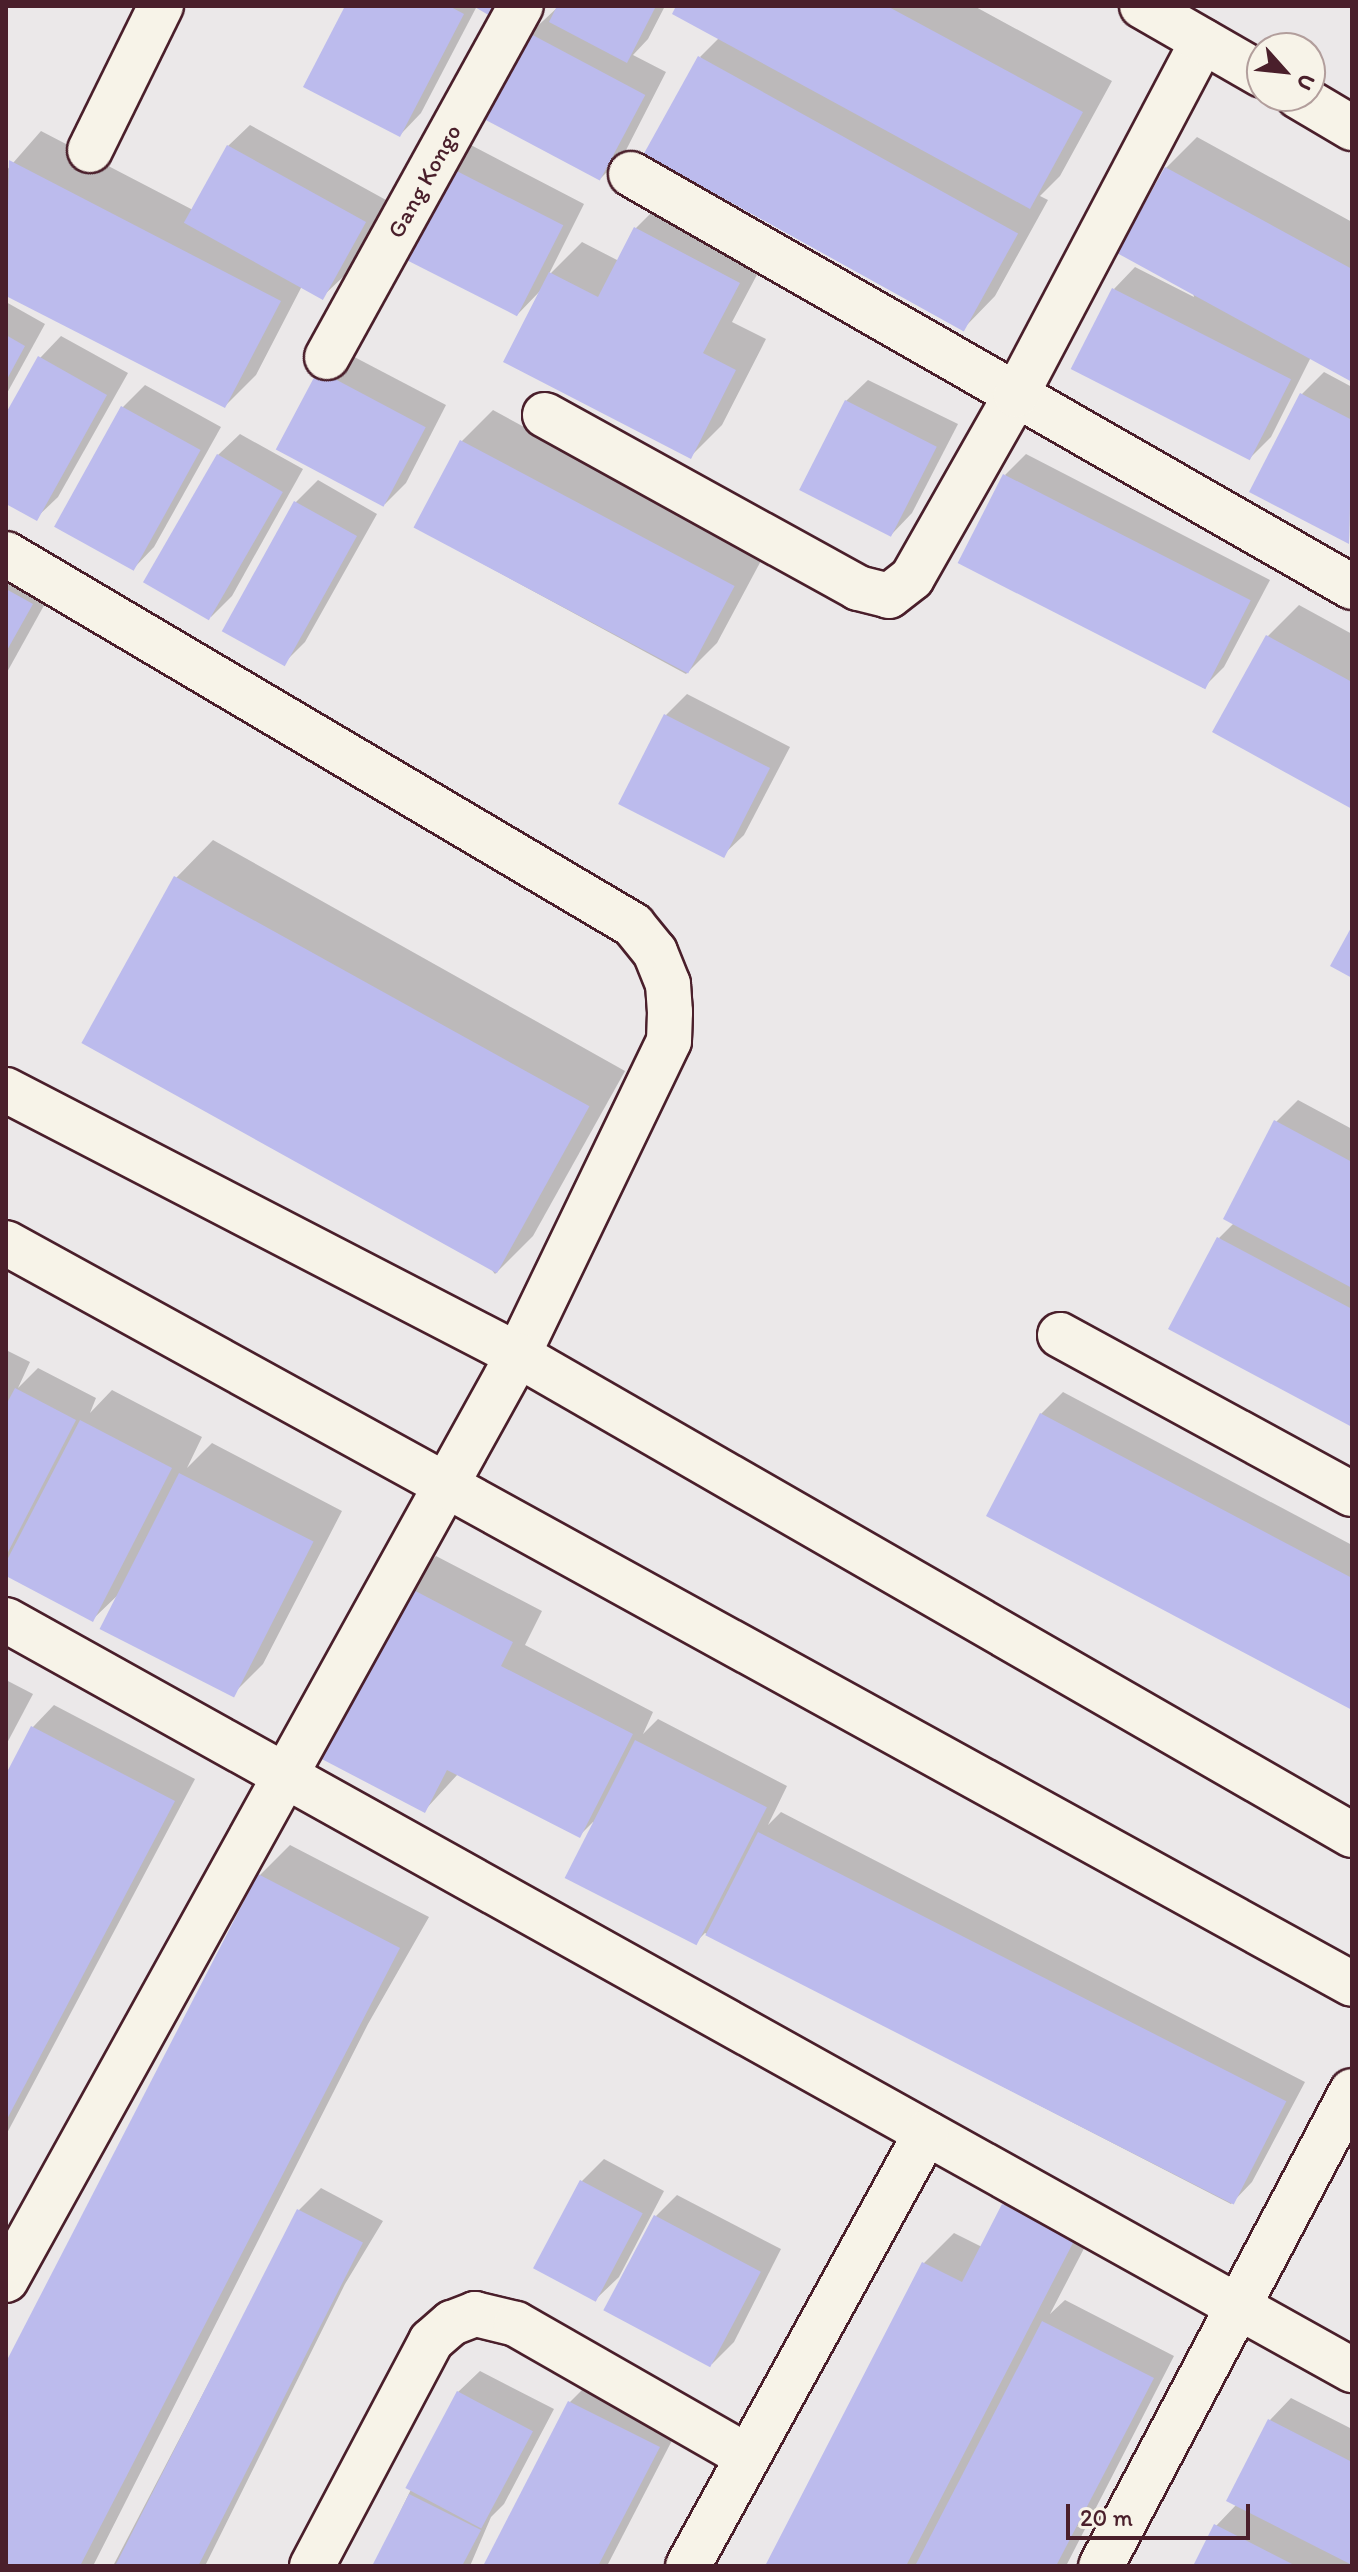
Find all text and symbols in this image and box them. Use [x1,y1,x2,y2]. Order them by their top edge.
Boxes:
north arrow [1246,32,1326,112]
text: U [1291,70,1321,95]
street label: Gang Kongo [381,119,467,243]
scale bar [1070,2488,1254,2538]
text: 20 m [1080,2503,1133,2532]

